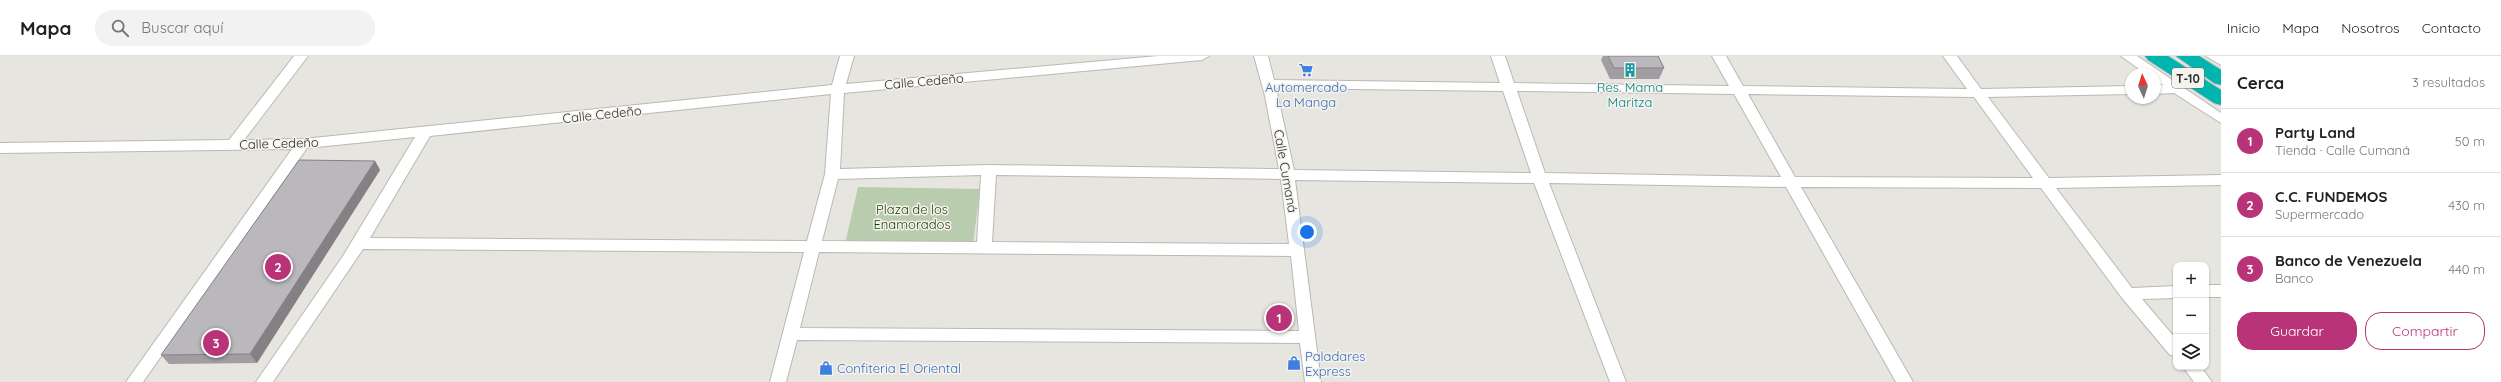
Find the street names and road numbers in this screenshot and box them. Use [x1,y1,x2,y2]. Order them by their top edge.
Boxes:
road number: T-10 [2172,68,2204,88]
street label: Calle Cedeño [884,70,964,92]
street label: Calle Cedeño [562,102,643,126]
street label: Calle Cumaná [1271,128,1301,214]
street label: Calle Cedeño [239,134,319,152]

